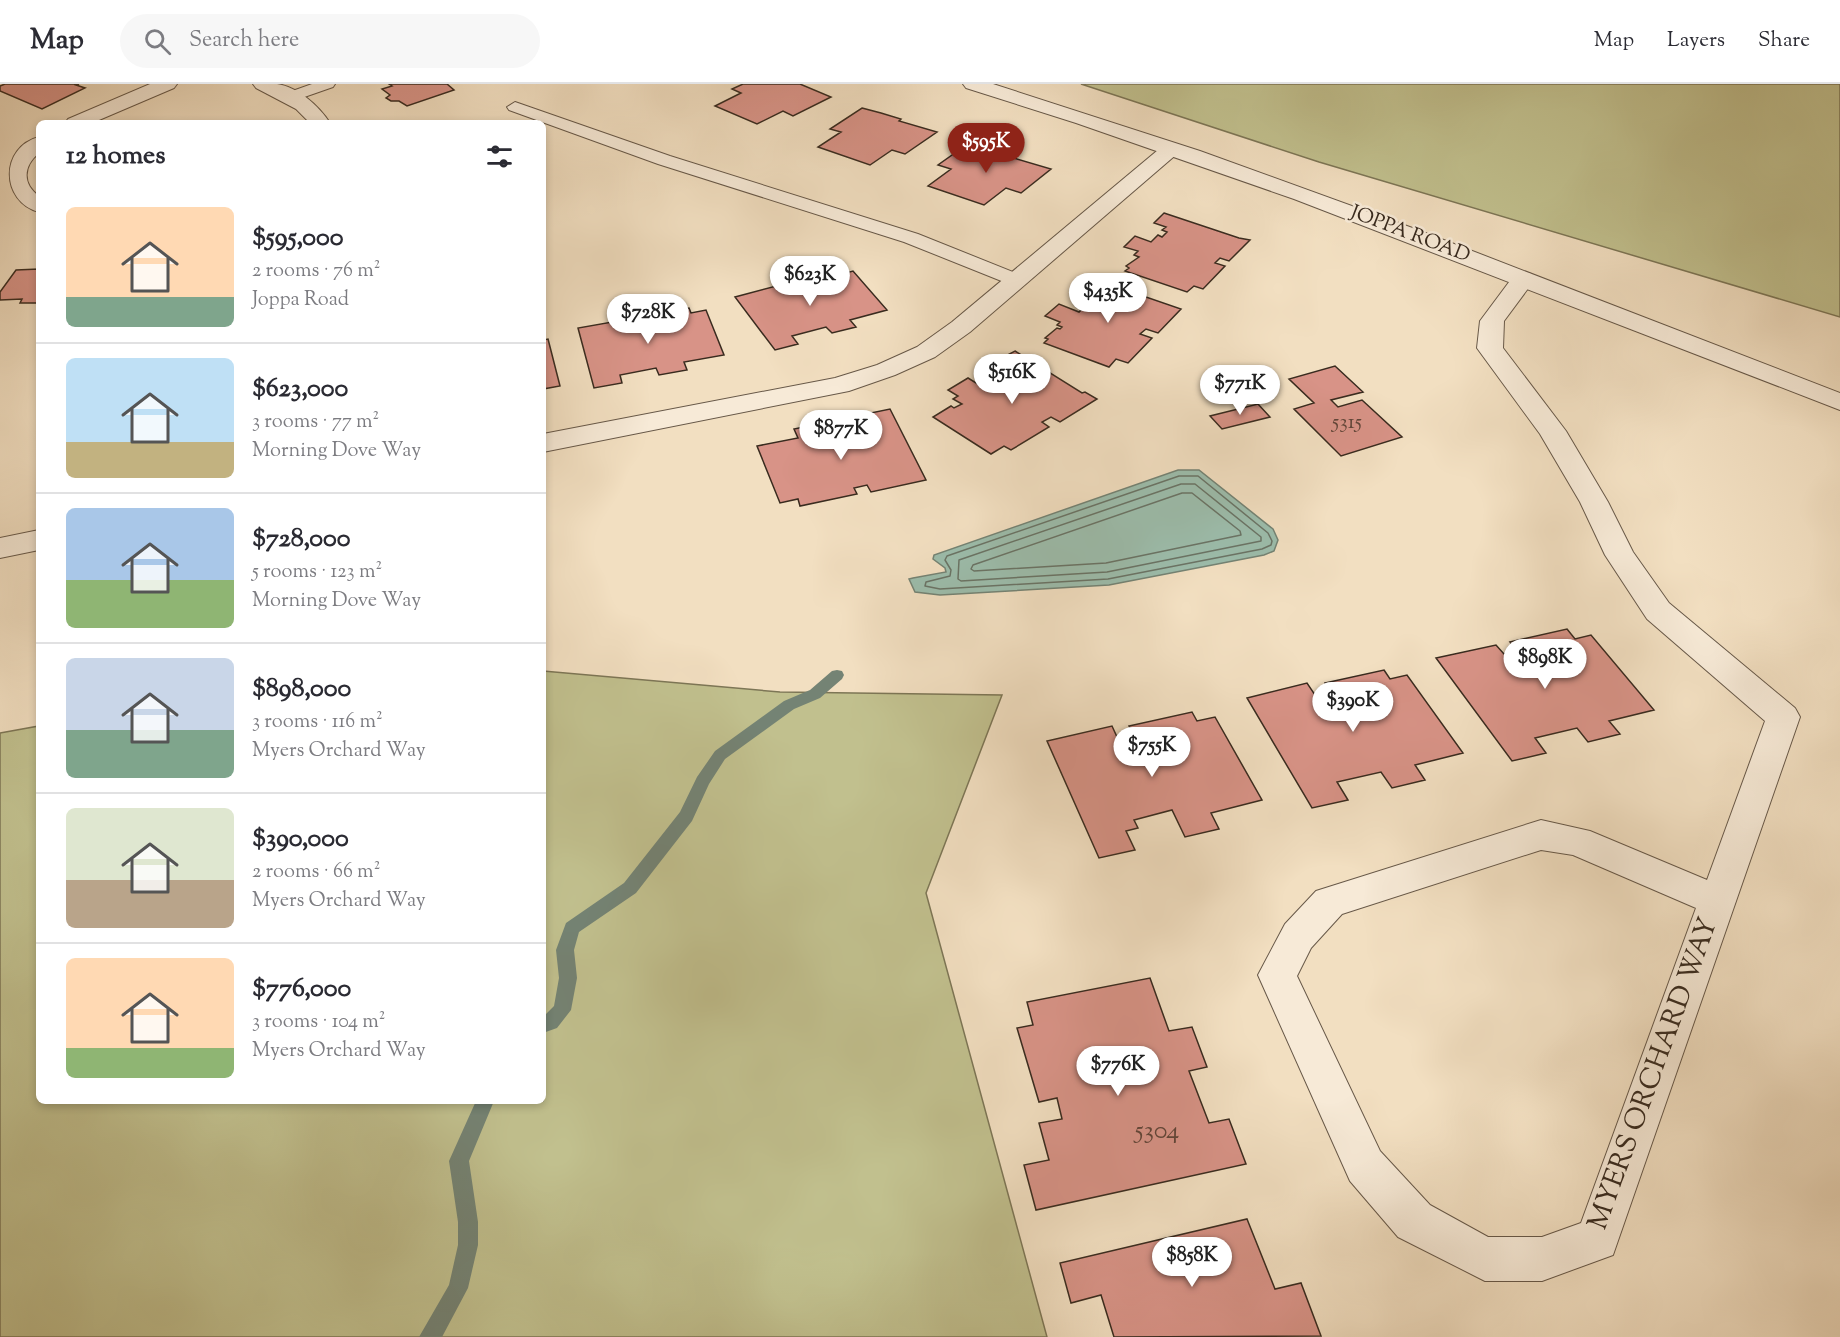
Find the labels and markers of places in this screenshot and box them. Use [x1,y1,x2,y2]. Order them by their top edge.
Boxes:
pin: $595K [944,123,1028,174]
pin: $623K [768,256,852,307]
pin: $435K [1066,273,1150,324]
pin: $728K [606,294,690,345]
pin: $516K [970,354,1054,405]
pin: $771K [1198,365,1282,416]
pin: $877K [799,410,883,461]
pin: $898K [1503,639,1587,690]
pin: $390K [1311,682,1395,733]
pin: $755K [1110,727,1194,778]
pin: $776K [1076,1046,1160,1097]
pin: $858K [1150,1237,1234,1288]

